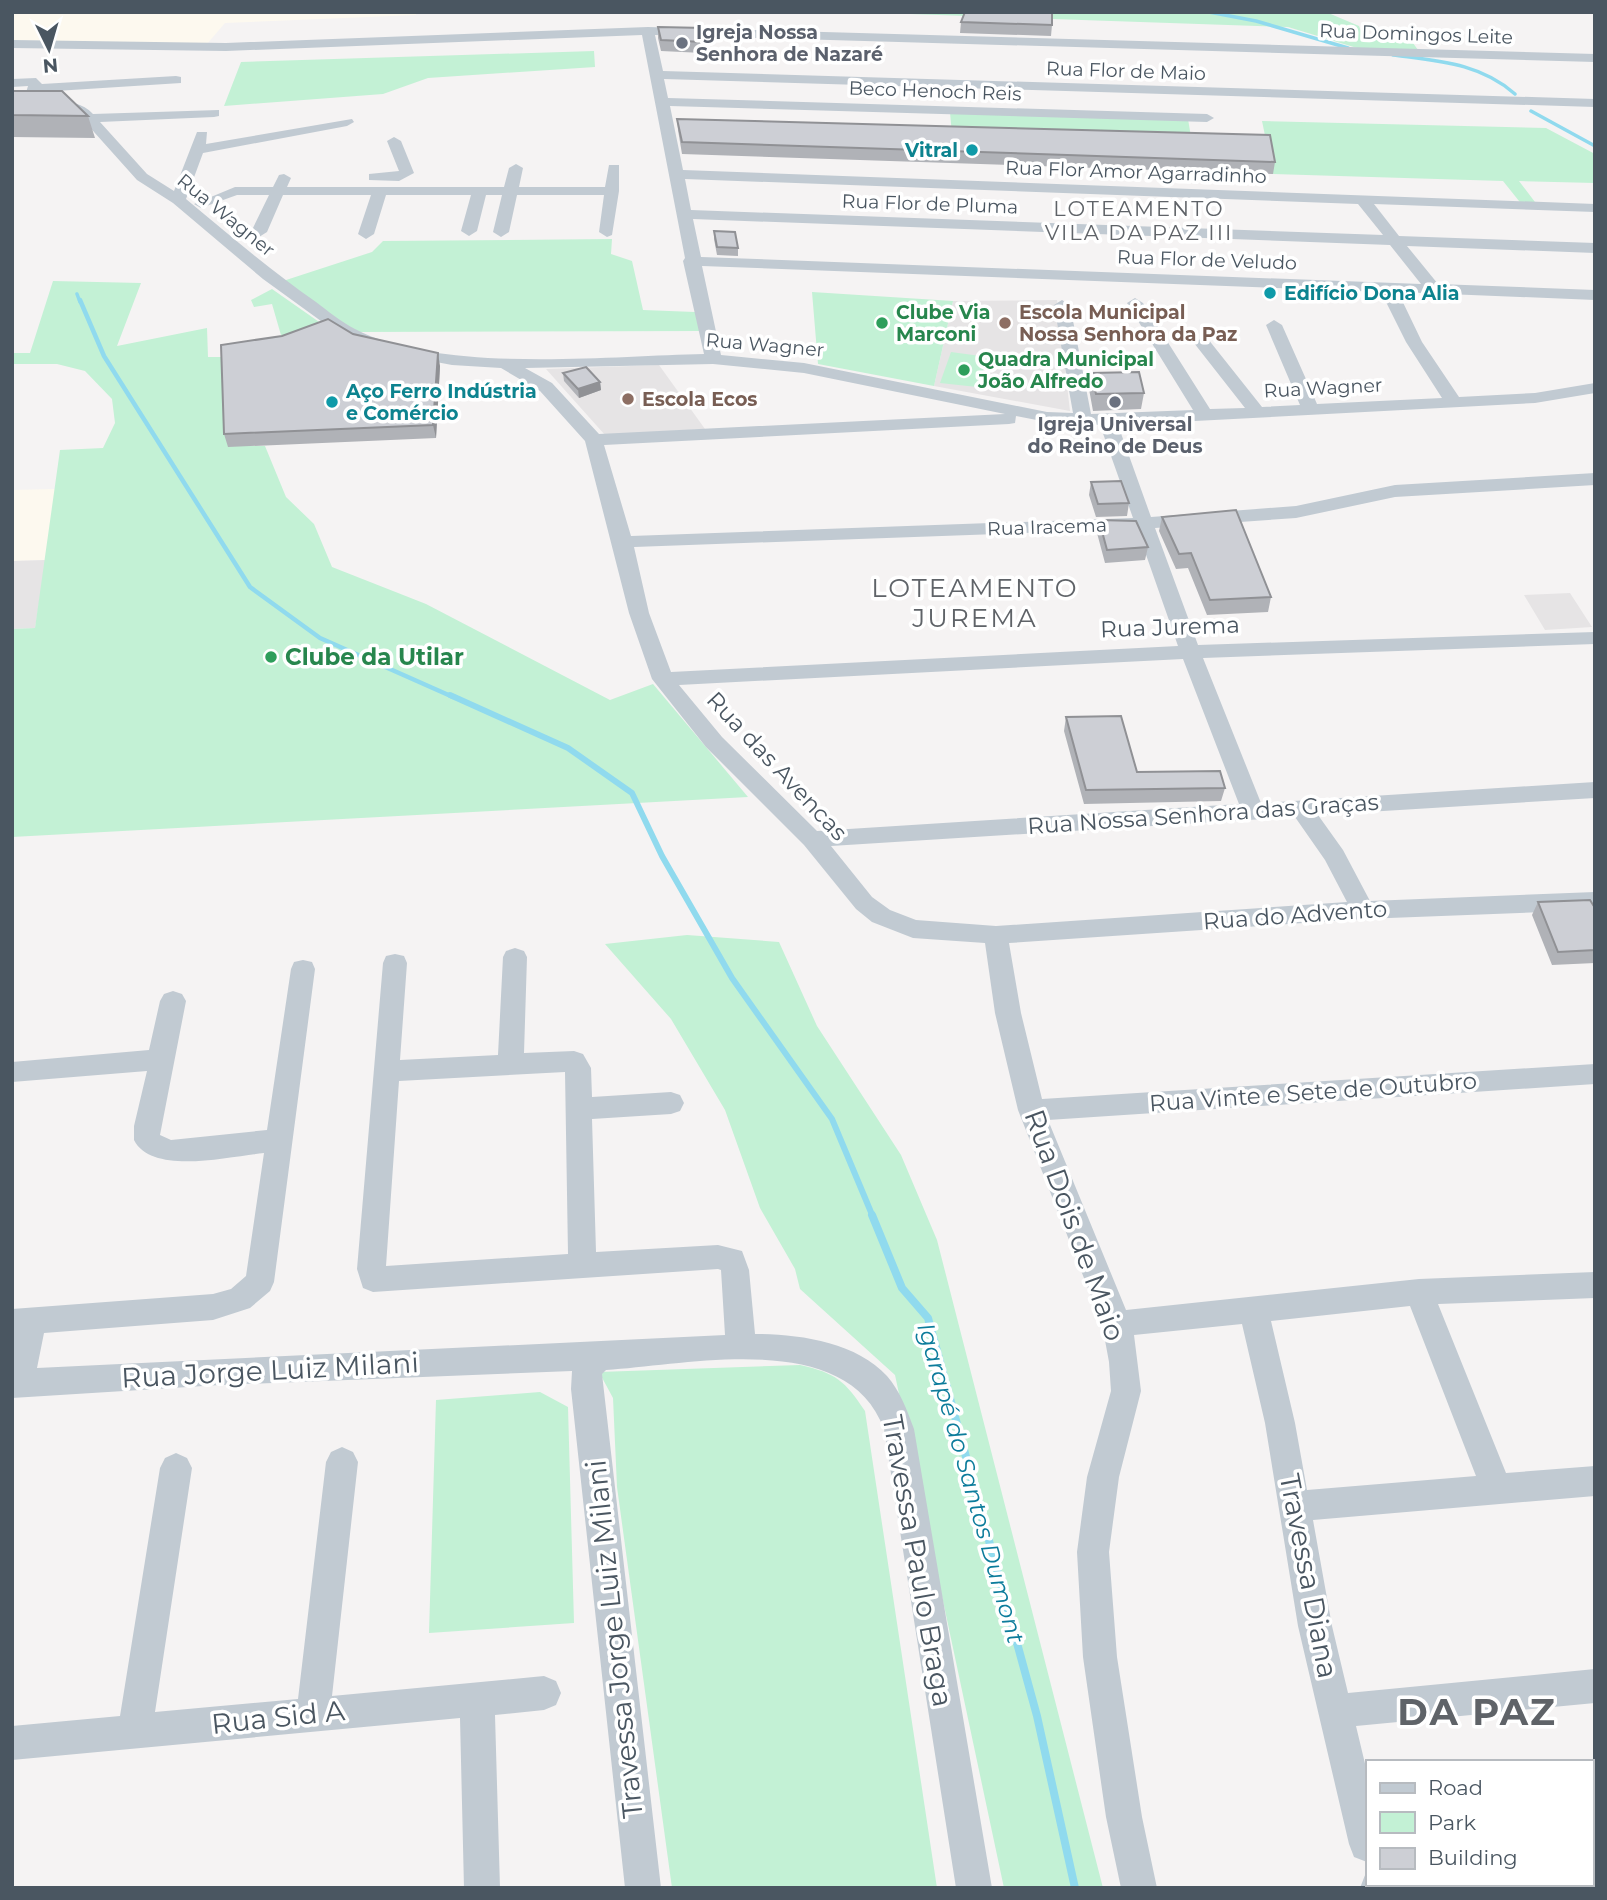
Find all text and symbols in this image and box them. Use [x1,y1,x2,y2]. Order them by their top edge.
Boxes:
north arrow [14,14,84,84]
street label: Rua Domingos Leite [1319,19,1513,49]
place label: Igreja Nossa Senhora de Nazaré [696,21,883,66]
marker: Igreja Nossa Senhora de Nazaré [674,35,690,51]
text: N [42,53,59,78]
street label: Rua Flor de Maio [1046,57,1206,85]
street label: Beco Henoch Reis [848,76,1022,106]
place label: Vitral [904,139,958,162]
marker: Vitral [964,142,980,158]
street label: Rua Flor Amor Agarradinho [1005,156,1267,188]
street label: Rua Wagner [173,169,279,261]
street label: Rua Flor de Pluma [841,189,1019,219]
district label: LOTEAMENTO VILA DA PAZ III [1045,196,1233,245]
street label: Rua Flor de Veludo [1117,245,1297,275]
place label: Edifício Dona Alia [1284,282,1459,305]
marker: Edifício Dona Alia [1262,285,1278,301]
place label: Clube Via Marconi [896,301,991,346]
place label: Escola Municipal Nossa Senhora da Paz [1019,301,1237,346]
marker: Clube Via Marconi [874,315,890,331]
marker: Escola Municipal Nossa Senhora da Paz [997,315,1013,331]
street label: Rua Wagner [705,328,825,362]
place label: Quadra Municipal João Alfredo [977,348,1154,393]
marker: Quadra Municipal João Alfredo [956,362,972,378]
street label: Rua Wagner [1263,373,1383,403]
place label: Aço Ferro Indústria e Comércio [345,380,537,425]
place label: Escola Ecos [642,388,757,411]
marker: Escola Ecos [620,391,636,407]
marker: Aço Ferro Indústria e Comércio [324,394,340,410]
marker: Igreja Universal do Reino de Deus [1107,394,1123,410]
place label: Igreja Universal do Reino de Deus [1027,413,1203,458]
street label: Rua Iracema [987,513,1107,541]
district label: LOTEAMENTO JUREMA [871,572,1079,634]
street label: Rua Jurema [1100,611,1240,643]
place label: Clube da Utilar [285,643,464,671]
marker: Clube da Utilar [263,649,279,665]
street label: Rua das Avencas [701,686,853,846]
street label: Rua Nossa Senhora das Graças [1026,788,1380,840]
street label: Rua do Advento [1202,895,1388,935]
street label: Rua Vinte e Sete de Outubro [1148,1067,1478,1117]
street label: Rua Dois de Maio [1017,1105,1133,1345]
water label: Igarapé do Santos Dumont [911,1319,1031,1647]
street label: Rua Jorge Luiz Milani [120,1345,420,1395]
street label: Travessa Paulo Braga [876,1412,960,1710]
street label: Travessa Jorge Luiz Milani [578,1458,650,1820]
street label: Travessa Diana [1273,1471,1345,1681]
district label: DA PAZ [1397,1689,1557,1734]
street label: Rua Sid A [210,1693,347,1741]
legend [1366,1760,1593,1886]
text: Road [1428,1775,1483,1800]
text: Park [1428,1810,1476,1835]
text: Building [1428,1845,1518,1870]

